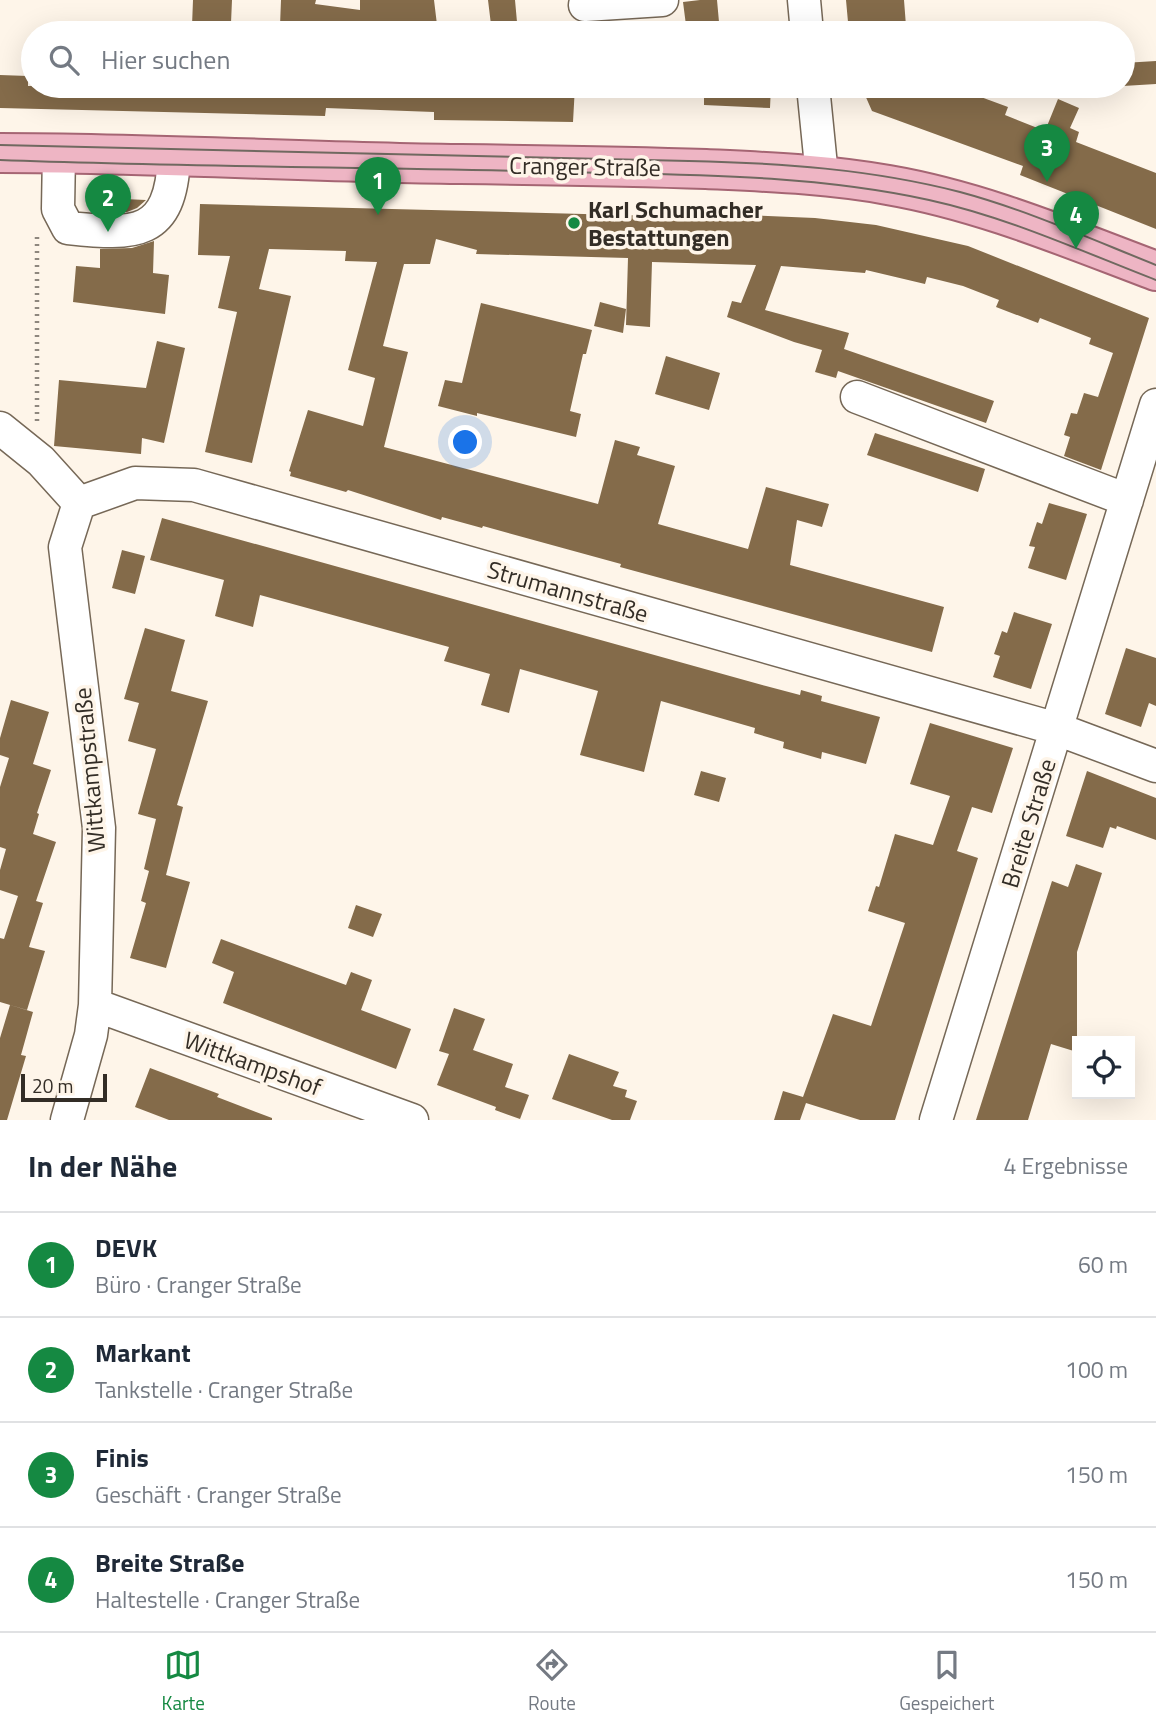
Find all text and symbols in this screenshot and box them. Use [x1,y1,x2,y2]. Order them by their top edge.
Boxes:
search box [21,21,1135,98]
text: Hier suchen [101,40,230,79]
icon: search [45,41,83,79]
pin: 3 [1024,124,1070,182]
street label: Cranger Straße [509,147,661,185]
pin: 1 [355,157,401,215]
pin: 2 [85,174,131,232]
place label: Karl Schumacher Bestattungen [588,191,763,255]
pin: 4 [1053,191,1099,249]
marker: Karl Schumacher Bestattungen [566,215,582,231]
your location [448,425,482,459]
street label: Strumannstraße [483,551,653,631]
street label: Wittkampstraße [64,686,114,854]
street label: Breite Straße [991,754,1065,892]
street label: Wittkampshof [179,1021,327,1105]
map controls [1072,1036,1135,1099]
button: locate [1072,1036,1135,1099]
scale bar [21,1071,107,1103]
text: 20 m [32,1071,73,1100]
text: In der Nähe [28,1143,177,1189]
text: 4 Ergebnisse [1004,1148,1128,1183]
text: DEVK [95,1228,157,1267]
text: 1 [45,1247,57,1282]
text: 60 m [1078,1247,1128,1282]
text: Büro · Cranger Straße [95,1267,302,1302]
text: Markant [95,1333,191,1372]
text: 2 [45,1352,57,1387]
text: 100 m [1065,1352,1128,1387]
text: Tankstelle · Cranger Straße [95,1372,353,1407]
text: Finis [95,1438,149,1477]
text: 3 [45,1457,57,1492]
text: 150 m [1065,1457,1128,1492]
text: Geschäft · Cranger Straße [95,1477,342,1512]
text: Breite Straße [95,1543,245,1582]
text: 4 [45,1562,57,1597]
text: 150 m [1065,1562,1128,1597]
text: Haltestelle · Cranger Straße [95,1582,360,1617]
tab: Karte [162,1646,205,1717]
tab: Route [528,1646,576,1717]
tab: Gespeichert [899,1646,994,1717]

